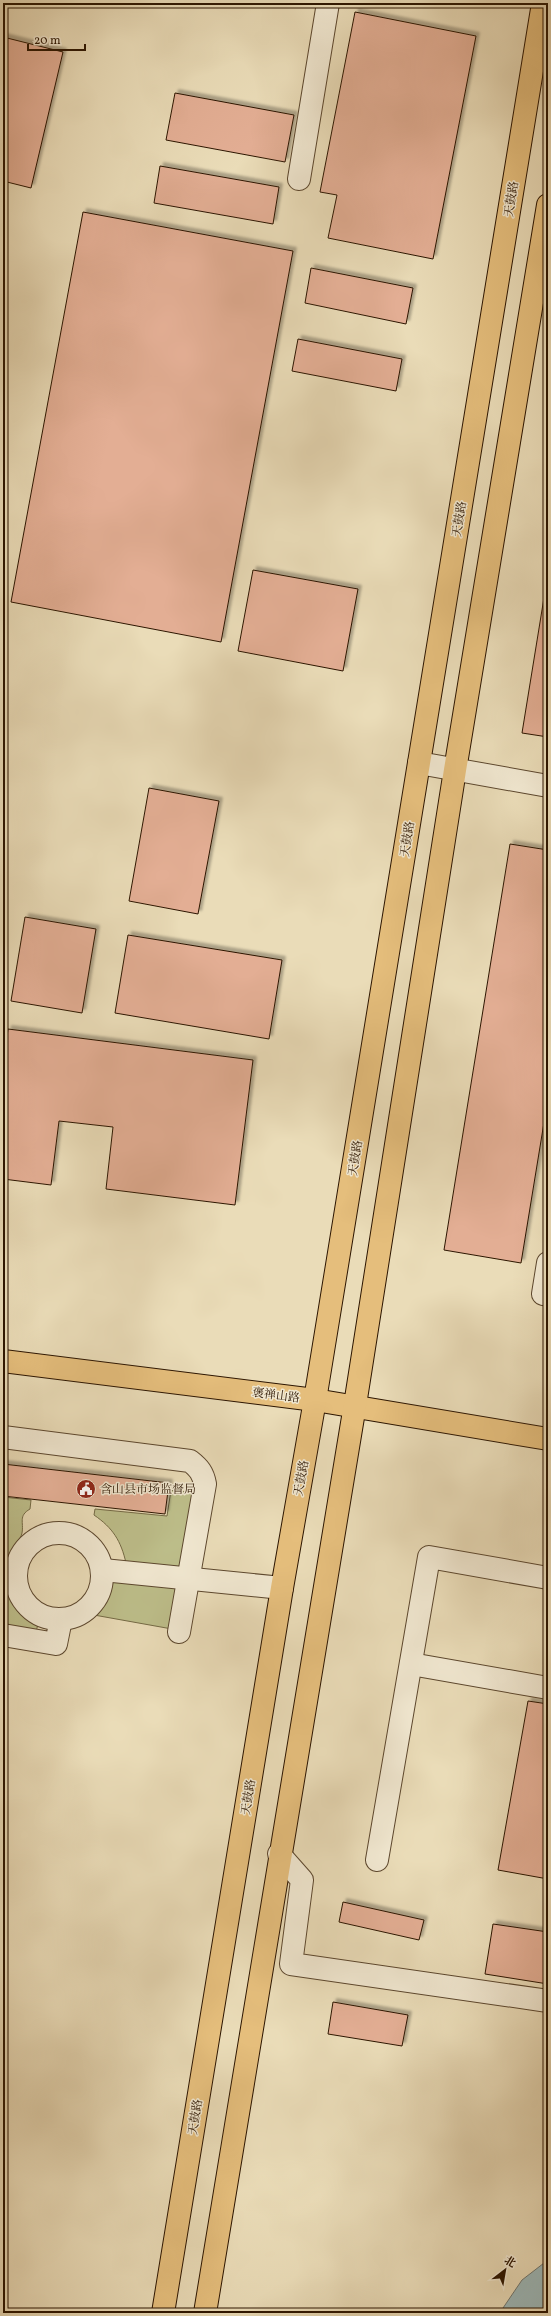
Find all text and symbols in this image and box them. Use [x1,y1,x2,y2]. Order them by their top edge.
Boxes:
scale bar [28,26,85,52]
text: 20 m [34,33,61,49]
street label: 天鼓路 [501,180,523,218]
street label: 天鼓路 [449,500,471,538]
street label: 天鼓路 [397,820,419,858]
street label: 天鼓路 [345,1139,367,1177]
street label: 褒禅山路 [251,1385,301,1407]
street label: 天鼓路 [291,1459,313,1497]
public building icon: 含山县市场监督局 [75,1478,97,1500]
place label: 含山县市场监督局 [100,1482,196,1498]
street label: 天鼓路 [238,1778,260,1816]
street label: 天鼓路 [185,2098,207,2136]
north arrow [485,2250,525,2290]
text: 北 [501,2253,518,2272]

